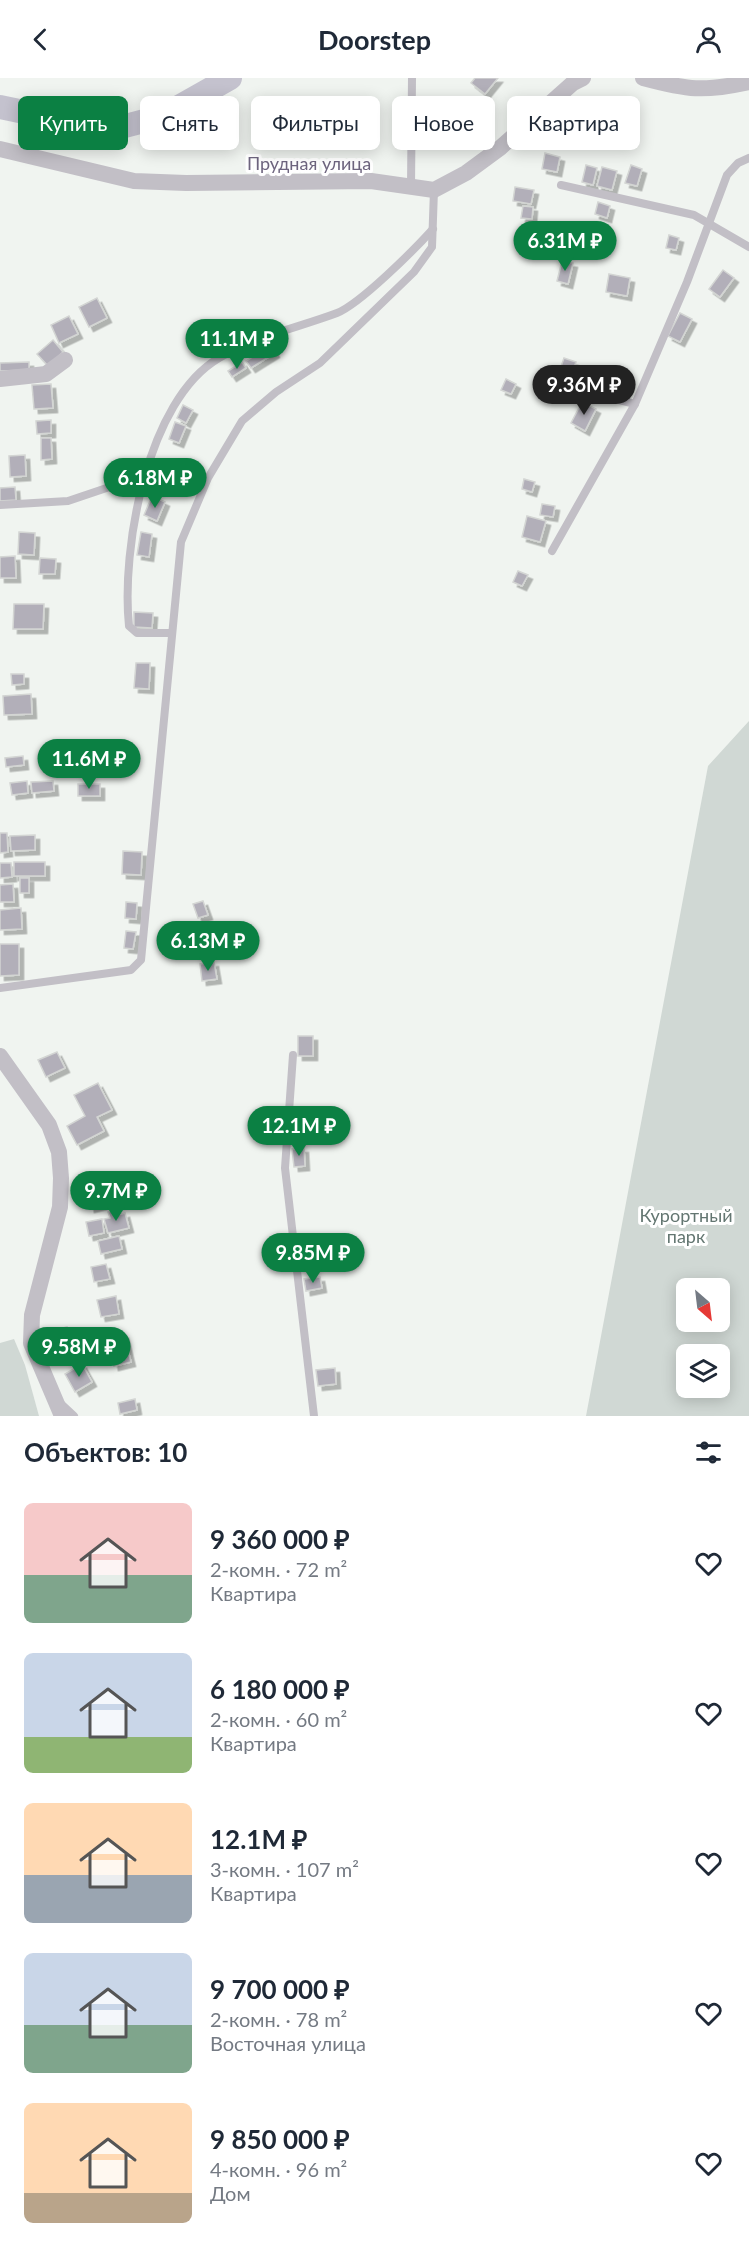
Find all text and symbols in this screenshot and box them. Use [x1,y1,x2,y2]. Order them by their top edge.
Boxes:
icon: back [24,23,57,56]
text: Doorstep [318,23,431,56]
icon: person [692,23,725,56]
chip: Купить [18,96,128,150]
chip: Снять [140,96,239,150]
chip: Фильтры [251,96,380,150]
chip: Новое [392,96,495,150]
chip: Квартира [507,96,640,150]
street label: Прудная улица [247,152,371,174]
pin: 6.31M ₽ [510,221,620,272]
text: 6.31M ₽ [528,228,602,252]
pin: 11.1M ₽ [182,319,292,370]
text: 11.1M ₽ [200,326,274,350]
pin: 9.36M ₽ [529,365,639,416]
text: 9.36M ₽ [547,372,621,396]
pin: 6.18M ₽ [100,458,210,509]
text: 6.18M ₽ [118,465,192,489]
pin: 11.6M ₽ [34,739,144,790]
text: 11.6M ₽ [52,746,126,770]
pin: 6.13M ₽ [153,921,263,972]
text: 6.13M ₽ [171,928,245,952]
pin: 12.1M ₽ [244,1106,354,1157]
text: 12.1M ₽ [262,1113,336,1137]
pin: 9.7M ₽ [67,1171,165,1222]
text: 9.7M ₽ [84,1178,148,1202]
park label: Курортный парк [639,1204,733,1247]
pin: 9.85M ₽ [258,1233,368,1284]
text: 9.85M ₽ [276,1240,350,1264]
north arrow [676,1278,730,1332]
map controls [676,1278,730,1398]
pin: 9.58M ₽ [24,1327,134,1378]
text: 9.58M ₽ [42,1334,116,1358]
button: layers [676,1344,730,1398]
text: Объектов: 10 [24,1436,187,1468]
icon: filters [692,1436,725,1469]
text: 9 360 000 ₽ [210,1523,350,1555]
icon: home [72,1527,144,1599]
icon: heart [692,1547,725,1580]
text: 2-комн. · 72 m² [210,1557,347,1581]
text: Квартира [210,1581,297,1605]
text: 6 180 000 ₽ [210,1673,350,1705]
icon: home [72,1677,144,1749]
icon: heart [692,1697,725,1730]
text: 2-комн. · 60 m² [210,1707,347,1731]
text: Квартира [210,1731,297,1755]
text: 12.1M ₽ [210,1823,307,1855]
icon: home [72,1827,144,1899]
icon: heart [692,1847,725,1880]
text: 3-комн. · 107 m² [210,1857,359,1881]
text: Квартира [210,1881,297,1905]
text: 9 700 000 ₽ [210,1973,350,2005]
icon: home [72,1977,144,2049]
icon: heart [692,1997,725,2030]
text: 2-комн. · 78 m² [210,2007,347,2031]
text: Восточная улица [210,2031,366,2055]
text: 9 850 000 ₽ [210,2123,350,2155]
icon: home [72,2127,144,2199]
icon: heart [692,2147,725,2180]
text: 4-комн. · 96 m² [210,2157,347,2181]
text: Дом [210,2181,251,2205]

